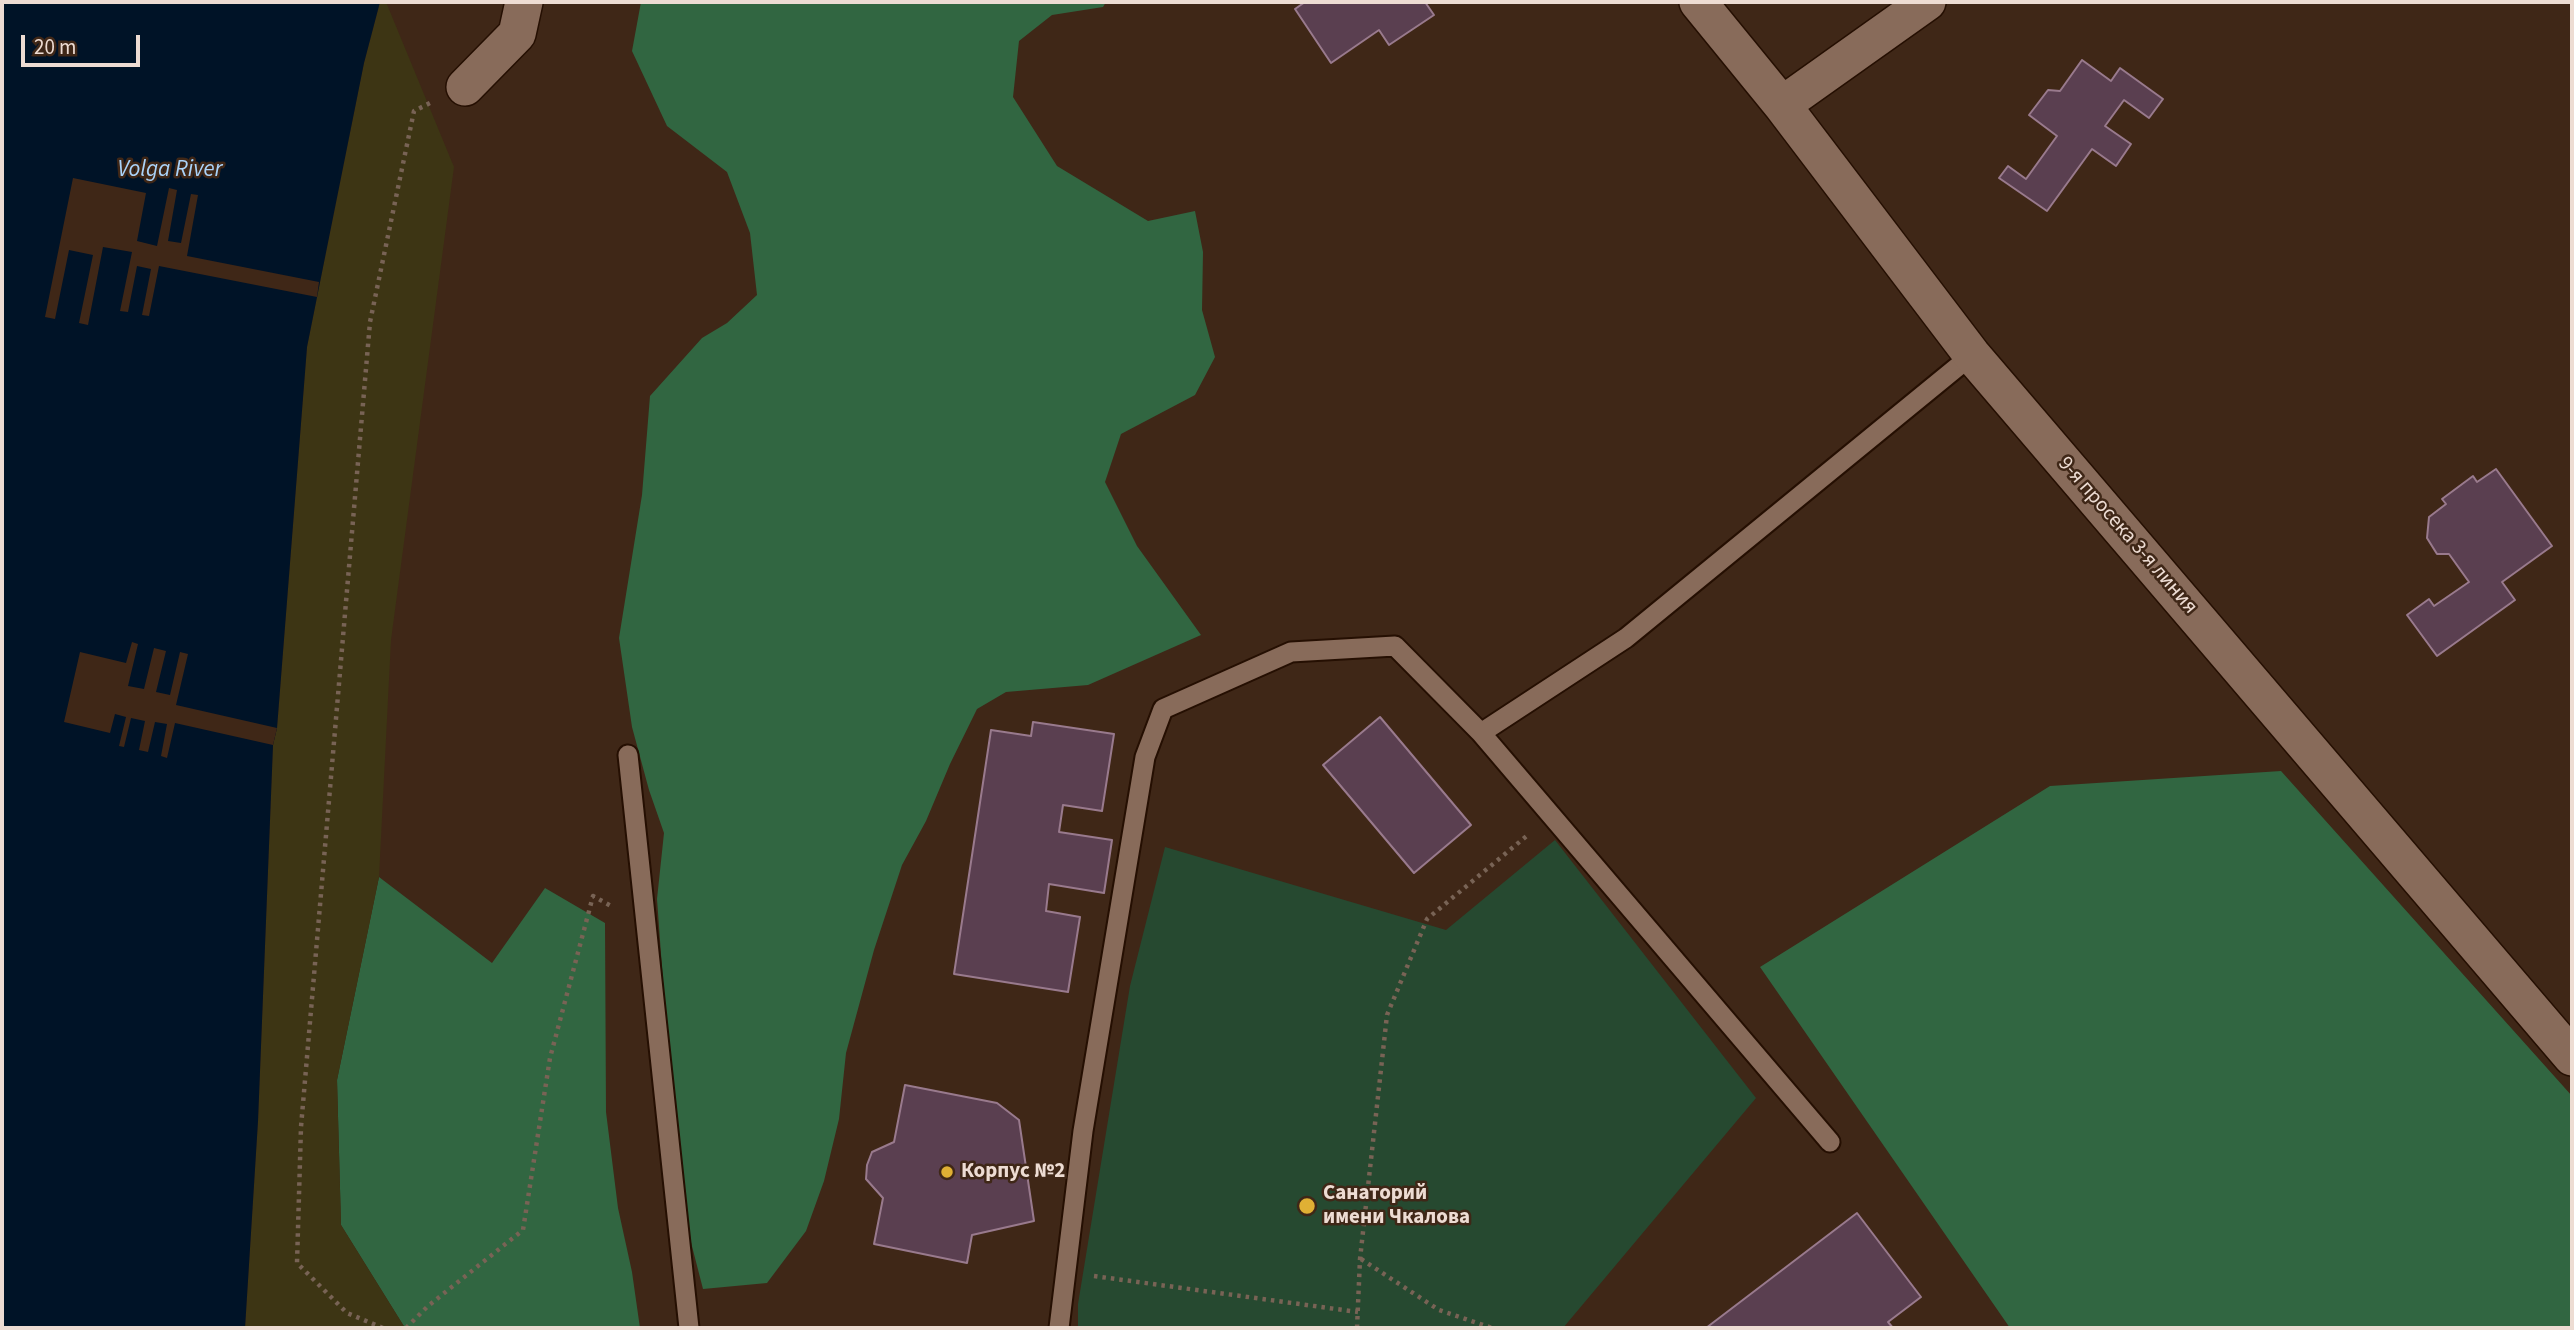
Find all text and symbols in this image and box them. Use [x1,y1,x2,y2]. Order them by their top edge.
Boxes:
scale bar [24,21,144,65]
text: 20 m [34,32,76,62]
water label: Volga River [118,157,222,185]
street label: 9-я просека 3-я линия [2052,452,2202,620]
place label: Корпус №2 [961,1159,1065,1185]
marker: Корпус №2 [939,1164,955,1180]
place label: Санаторий имени Чкалова [1323,1181,1470,1231]
marker: Санаторий имени Чкалова [1297,1196,1317,1216]

